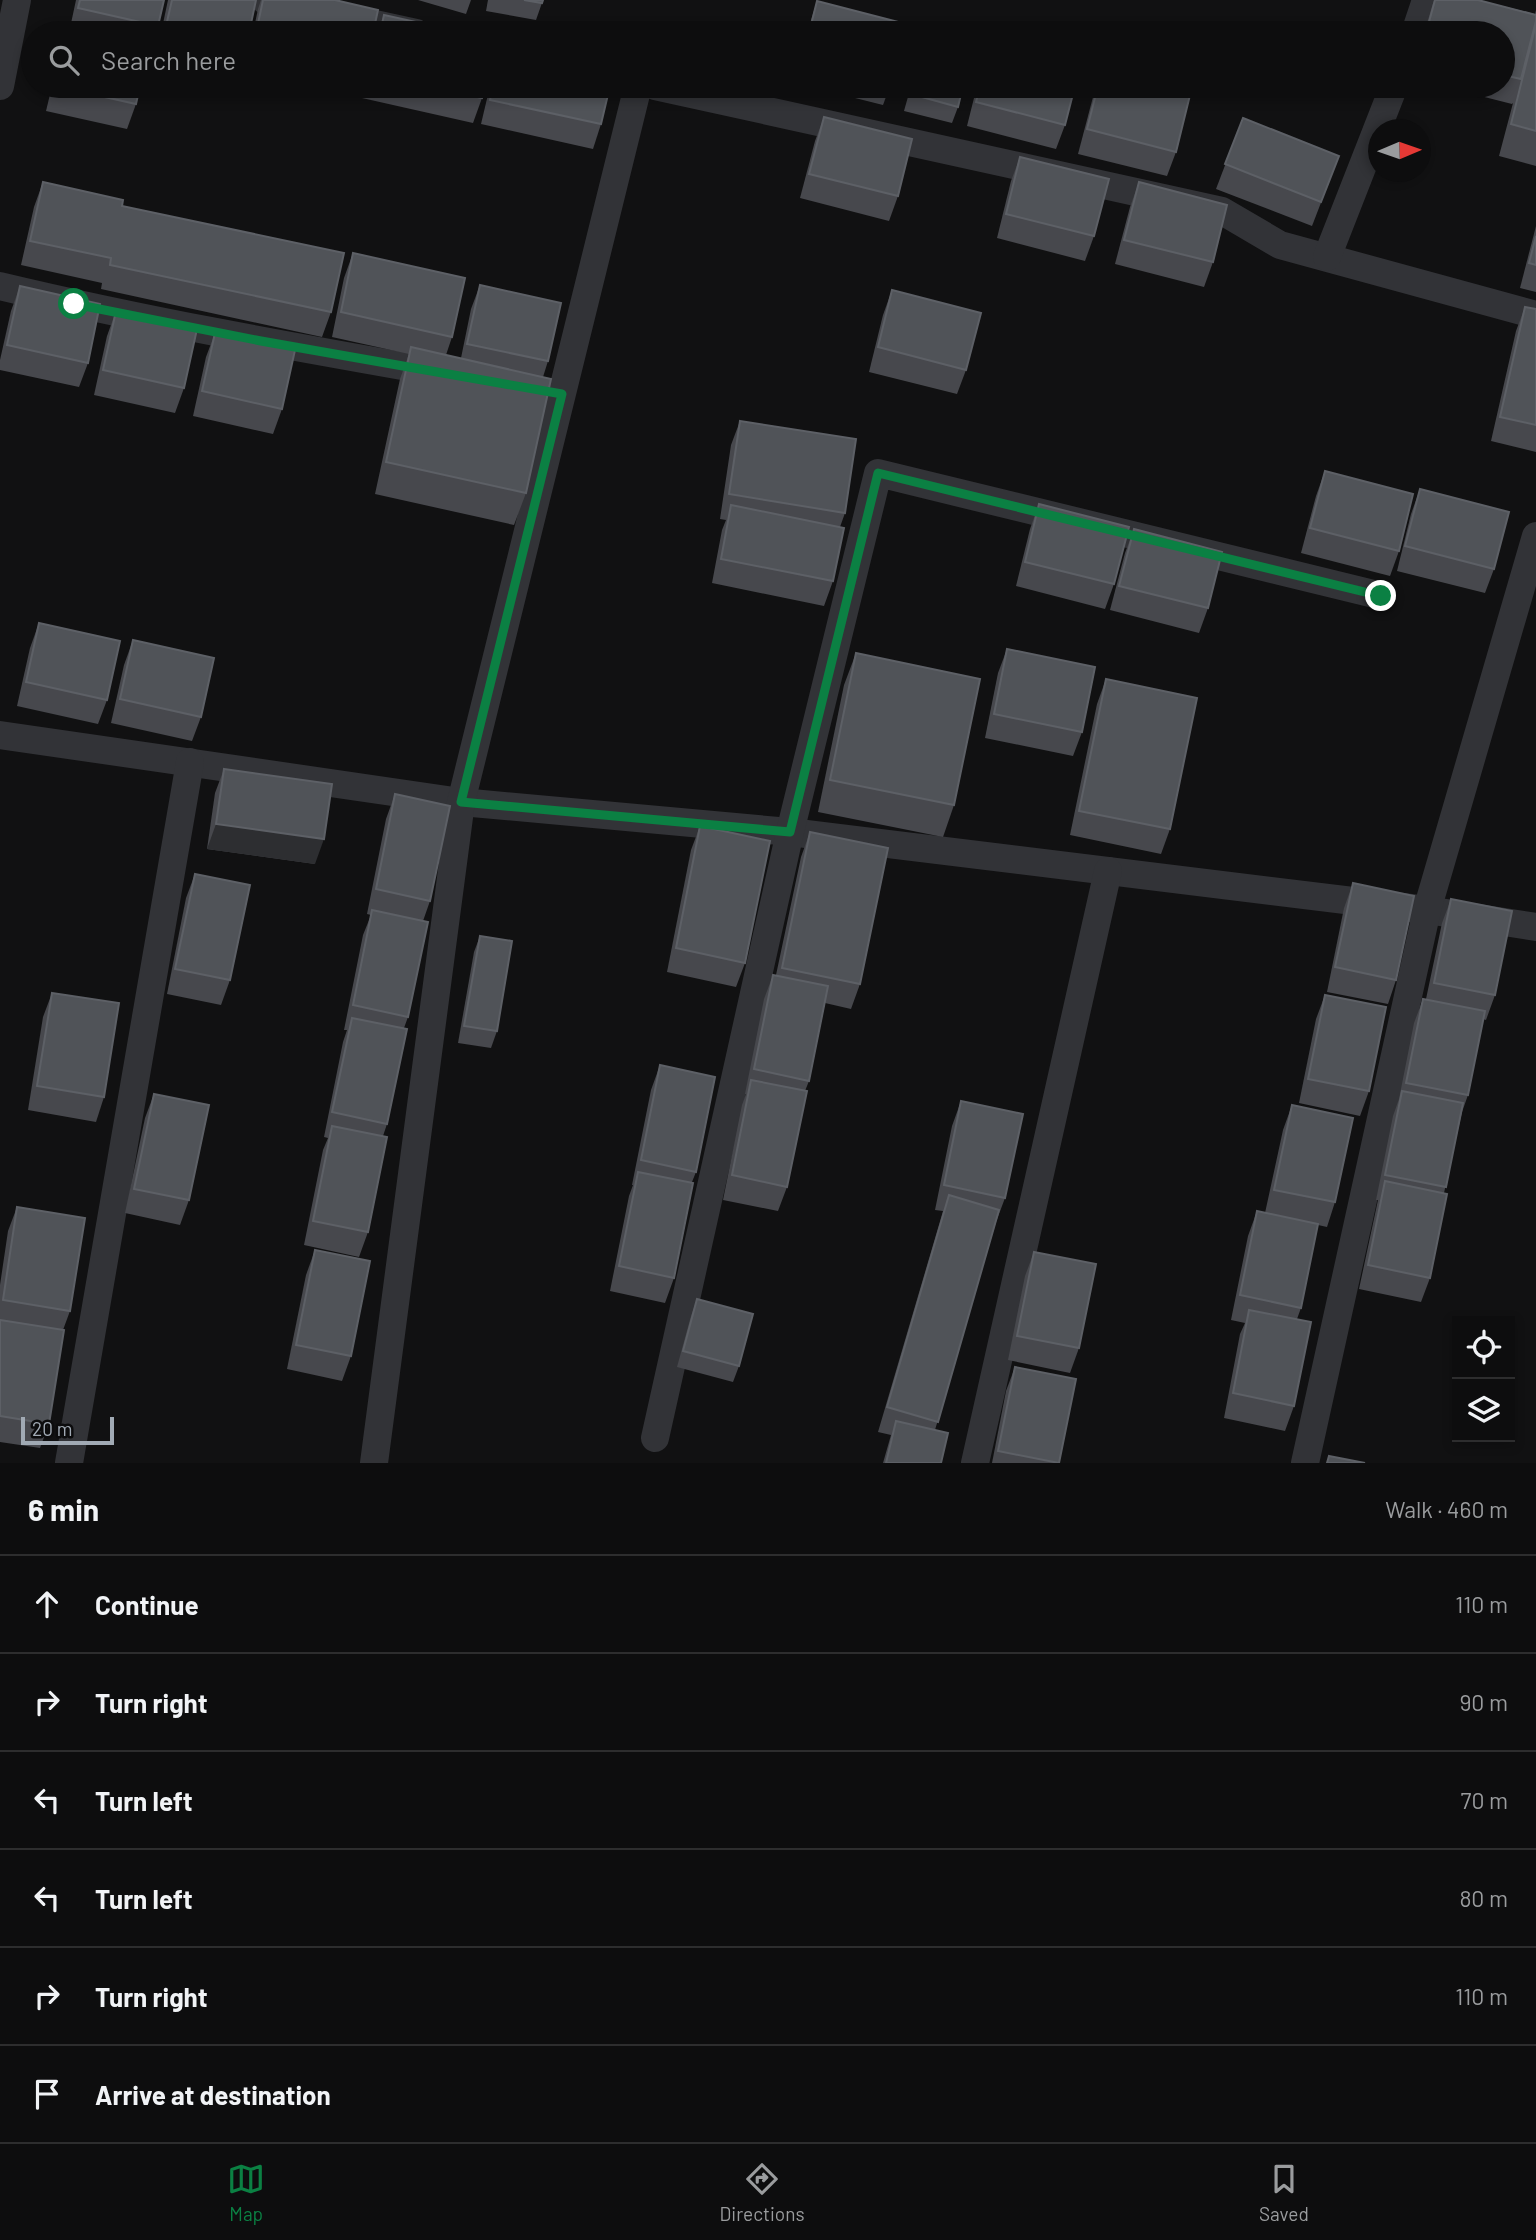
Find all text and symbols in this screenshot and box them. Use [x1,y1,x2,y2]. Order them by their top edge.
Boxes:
search box [21,21,1515,98]
icon: search [45,41,83,79]
text: Search here [101,44,236,75]
north arrow [1368,119,1431,182]
route start [58,288,89,319]
route end [1365,580,1396,611]
map controls [1452,1316,1515,1442]
button: locate [1452,1316,1515,1379]
button: layers [1452,1379,1515,1442]
scale bar [21,1414,114,1446]
text: 20 m [32,1417,72,1440]
text: 6 min [28,1491,99,1527]
text: Walk · 460 m [1385,1495,1508,1523]
icon: ahead [28,1585,66,1623]
text: Continue [95,1589,199,1620]
text: 110 m [1455,1590,1508,1618]
icon: right [28,1683,66,1721]
text: Turn right [95,1687,208,1718]
text: 90 m [1459,1688,1508,1716]
icon: left [28,1781,66,1819]
text: Turn left [95,1785,193,1816]
text: 70 m [1461,1786,1508,1814]
icon: left [28,1879,66,1917]
text: Turn left [95,1883,193,1914]
text: 80 m [1459,1884,1508,1912]
icon: right [28,1977,66,2015]
text: Turn right [95,1981,208,2012]
text: 110 m [1455,1982,1508,2010]
icon: arrive [28,2075,66,2113]
text: Arrive at destination [95,2079,331,2110]
tab: Map [227,2160,265,2225]
tab: Directions [720,2160,805,2225]
tab: Saved [1259,2160,1309,2225]

